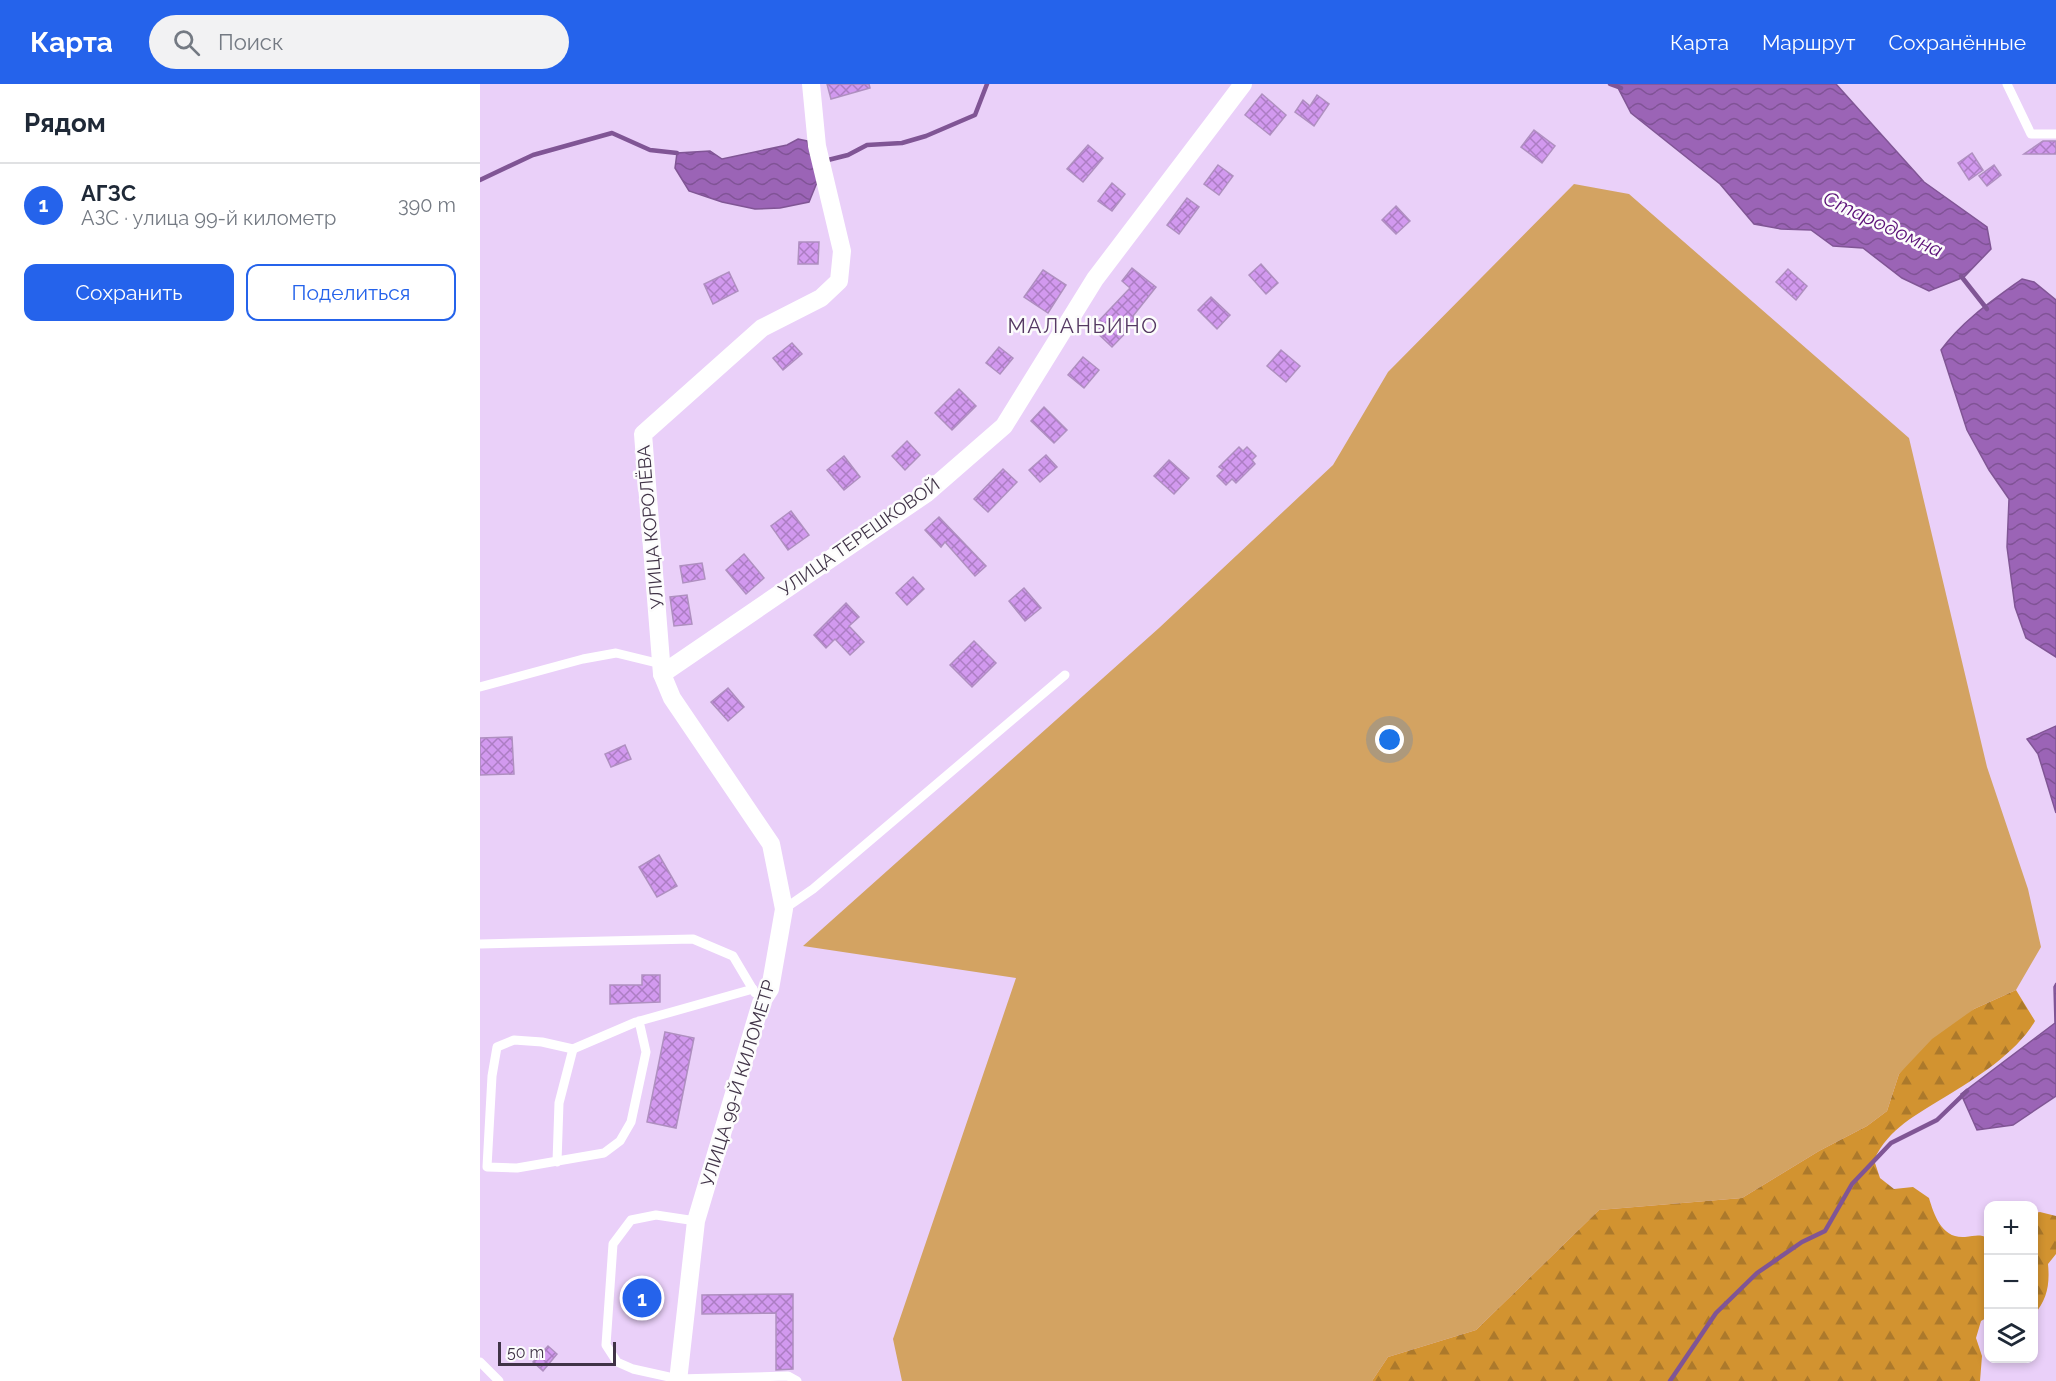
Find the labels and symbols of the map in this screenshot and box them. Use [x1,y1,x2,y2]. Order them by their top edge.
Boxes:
water label: Стародомна [1819,186,1947,262]
district label: МАЛАНЬИНО [1007,313,1159,338]
street label: УЛИЦА КОРОЛЁВА [632,444,668,610]
street label: УЛИЦА ТЕРЕШКОВОЙ [775,474,943,600]
your location [1375,725,1404,754]
street label: УЛИЦА 99-Й КИЛОМЕТР [697,977,779,1189]
pin: 1 [622,1276,662,1320]
scale bar [498,1339,616,1366]

